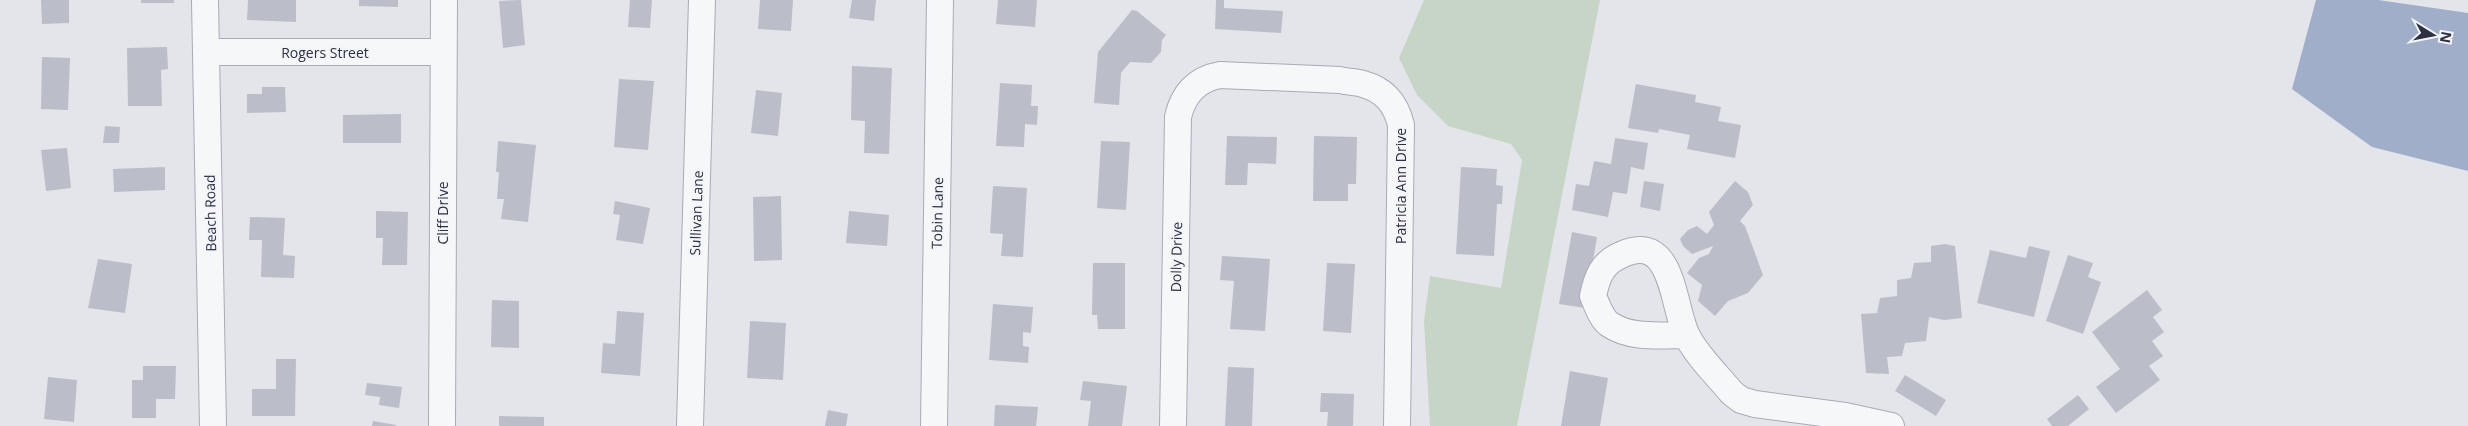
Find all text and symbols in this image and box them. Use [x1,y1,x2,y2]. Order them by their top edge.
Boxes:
north arrow [2408,10,2458,60]
text: N [2436,30,2457,45]
street label: Rogers Street [281,43,369,62]
street label: Patricia Ann Drive [1391,128,1410,244]
street label: Sullivan Lane [685,170,707,256]
street label: Beach Road [200,174,220,252]
street label: Tobin Lane [927,177,947,249]
street label: Cliff Drive [433,181,452,245]
street label: Dolly Drive [1166,221,1186,292]

